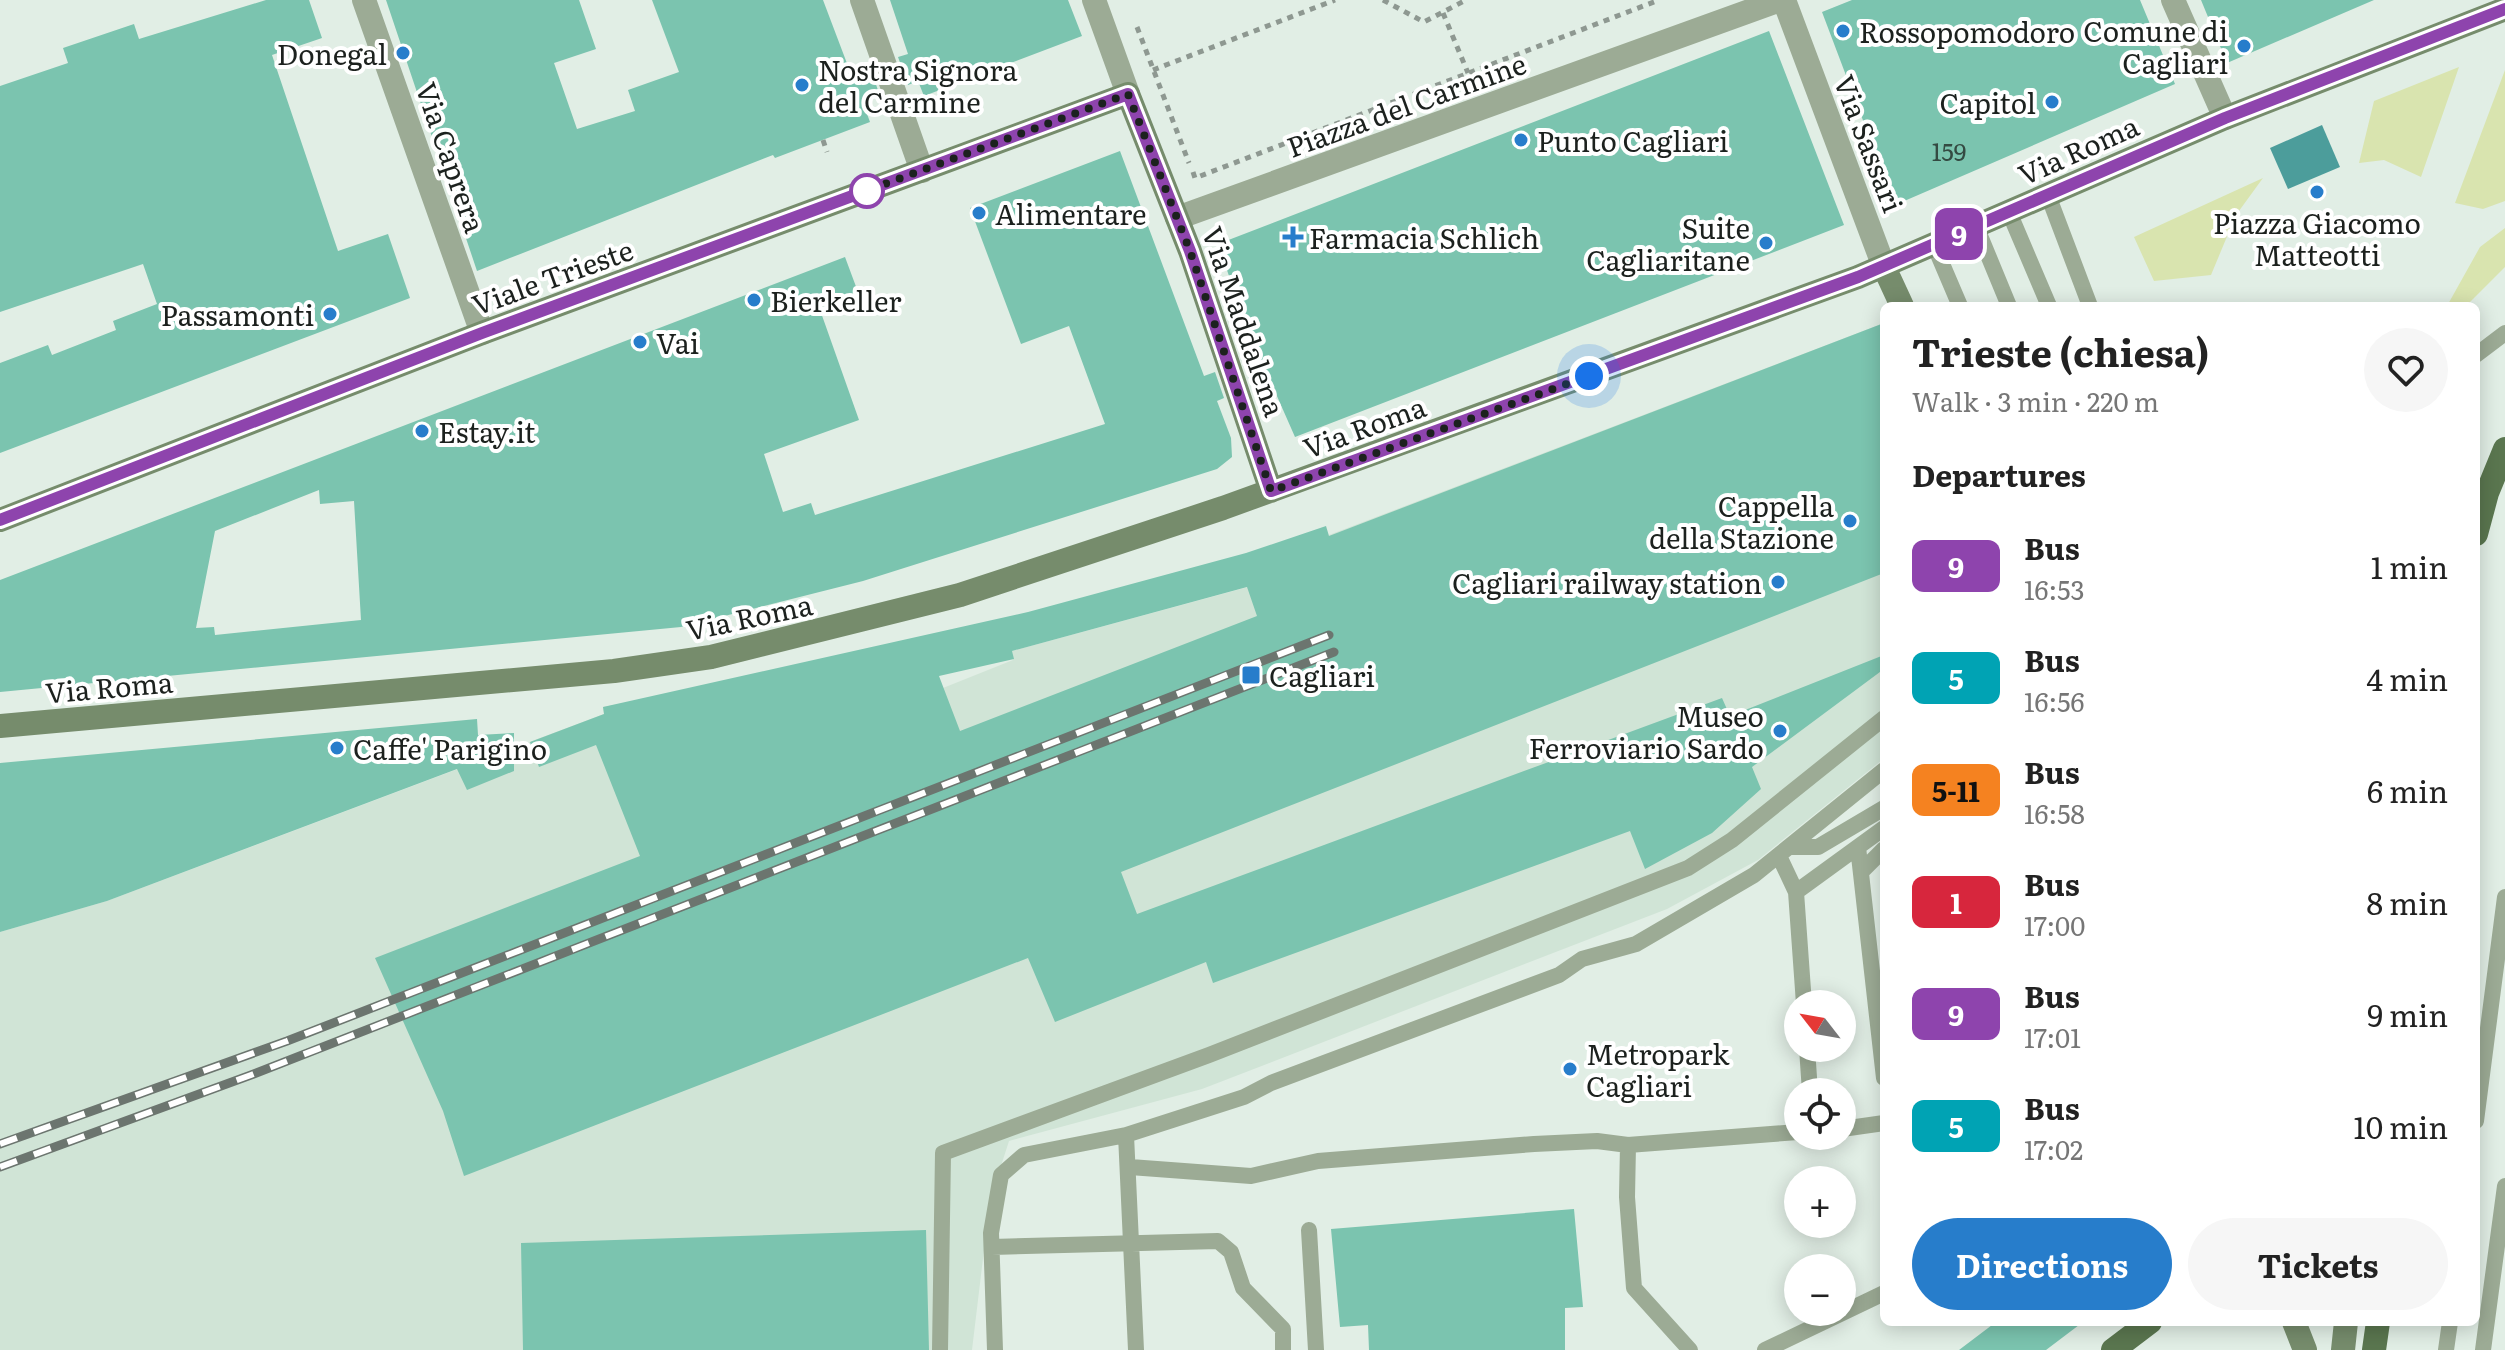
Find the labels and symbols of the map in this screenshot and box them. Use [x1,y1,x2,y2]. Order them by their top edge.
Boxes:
place label: Comune di Cagliari [2083,9,2228,83]
place label: Rossopomodoro [1859,10,2075,52]
marker: Rossopomodoro [1834,22,1852,40]
place label: Donegal [277,32,387,74]
marker: Comune di Cagliari [2235,37,2253,55]
street label: Piazza del Carmine [1280,41,1532,167]
marker: Donegal [394,44,412,62]
place label: Nostra Signora del Carmine [818,48,1018,122]
street label: Via Sassari [1825,68,1915,218]
street label: Via Caprera [407,76,497,238]
marker: Nostra Signora del Carmine [793,76,811,94]
place label: Capitol [1940,81,2036,123]
marker: Capitol [2043,93,2061,111]
street label: Via Roma [2011,104,2145,194]
place label: Punto Cagliari [1537,119,1728,161]
marker: Punto Cagliari [1512,131,1530,149]
house number: 159 [1932,133,1966,168]
unlabelled marker [850,174,884,208]
marker: Piazza Giacomo Matteotti [2308,183,2326,201]
place label: Alimentare [995,192,1147,234]
place label: Piazza Giacomo Matteotti [2213,201,2421,275]
marker: Alimentare [970,204,988,222]
place label: Suite Cagliaritane [1586,206,1750,280]
line badge: 9 [1933,208,1985,260]
place label: Farmacia Schlich [1309,216,1539,258]
street label: Via Maddalena [1193,220,1297,422]
street label: Viale Trieste [466,227,638,325]
marker: Farmacia Schlich [1284,228,1302,246]
marker: Suite Cagliaritane [1757,234,1775,252]
place label: Bierkeller [770,279,902,321]
marker: Bierkeller [745,291,763,309]
place label: Passamonti [161,293,314,335]
marker: Passamonti [321,305,339,323]
place label: Vai [656,321,699,363]
marker: Vai [631,333,649,351]
your location [1569,356,1609,396]
street label: Via Roma [1297,384,1431,468]
place label: Estay.it [438,410,536,452]
marker: Estay.it [413,422,431,440]
place label: Cappella della Stazione [1649,484,1834,558]
marker: Cappella della Stazione [1841,512,1859,530]
place label: Cagliari railway station [1452,561,1762,603]
marker: Cagliari railway station [1769,573,1787,591]
street label: Via Roma [682,582,816,650]
place label: Cagliari [1269,654,1375,696]
street label: Via Roma [43,659,175,713]
marker: Cagliari [1240,664,1262,686]
place label: Museo Ferroviario Sardo [1529,694,1764,768]
marker: Museo Ferroviario Sardo [1771,722,1789,740]
place label: Caffe' Parigino [353,727,547,769]
marker: Caffe' Parigino [328,739,346,757]
north arrow [1784,990,1856,1062]
place label: Metropark Cagliari [1586,1032,1730,1106]
marker: Metropark Cagliari [1561,1060,1579,1078]

